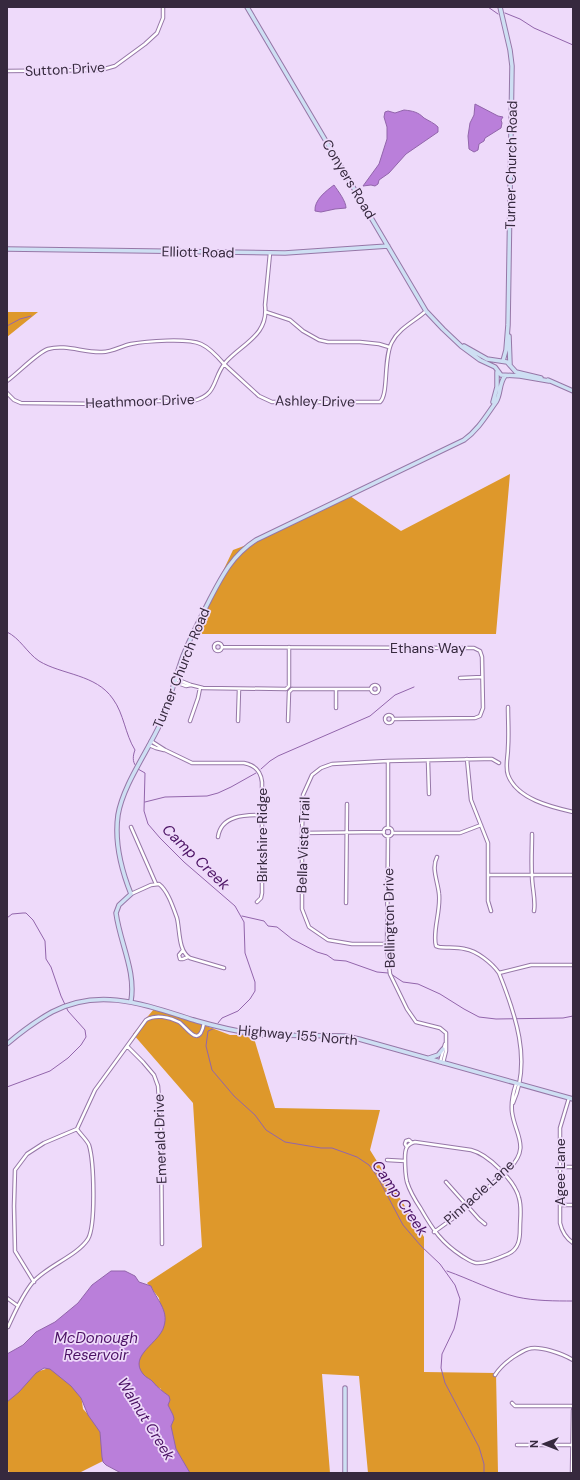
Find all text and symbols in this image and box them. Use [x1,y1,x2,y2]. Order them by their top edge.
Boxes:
street label: Sutton Drive [25,58,106,80]
street label: Turner Church Road [501,101,521,229]
street label: Conyers Road [318,136,380,222]
street label: Elliott Road [161,242,235,262]
street label: Heathmoor Drive [85,390,195,412]
street label: Ashley Drive [275,391,355,411]
street label: Turner Church Road [149,605,213,731]
street label: Ethans Way [390,639,466,657]
street label: Birkshire Ridge [253,788,271,882]
street label: Bella Vista Trail [292,796,314,894]
water label: Camp Creek [158,820,234,895]
street label: Bellington Drive [379,868,399,968]
street label: Highway 155 North [237,1021,359,1049]
street label: Emerald Drive [149,1094,171,1184]
street label: Agee Lane [551,1138,569,1206]
water label: Camp Creek [367,1156,433,1240]
street label: Pinnacle Lane [440,1156,518,1228]
water label: McDonough Reservoir [54,1328,138,1365]
water label: Walnut Creek [113,1374,180,1464]
north arrow [524,1424,564,1464]
text: N [527,1440,541,1448]

